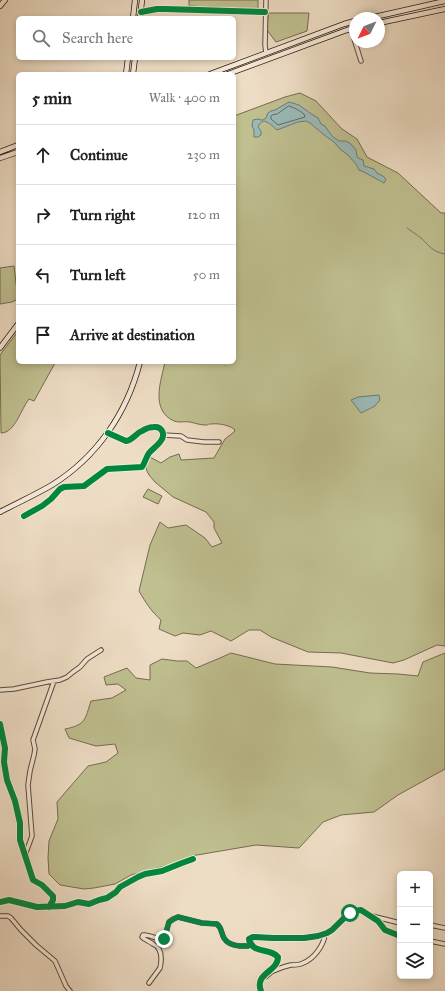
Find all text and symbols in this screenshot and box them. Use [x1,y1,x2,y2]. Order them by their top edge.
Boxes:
north arrow [349,12,385,48]
search box [16,16,236,60]
icon: search [30,27,52,49]
text: Search here [62,29,133,47]
text: 5 min [32,88,72,109]
text: Walk · 400 m [149,90,220,106]
icon: ahead [32,144,54,166]
text: Continue [70,146,128,164]
text: 230 m [187,147,220,163]
icon: right [32,204,54,226]
text: Turn right [70,206,135,224]
text: 120 m [187,207,220,223]
icon: left [32,264,54,286]
text: Turn left [70,266,126,284]
text: 50 m [193,267,220,283]
icon: arrive [32,324,54,346]
text: Arrive at destination [70,326,195,344]
map controls [397,871,433,979]
button: + [397,871,433,907]
route start [341,904,359,922]
button: − [397,907,433,943]
route end [155,930,173,948]
button: layers [397,943,433,979]

